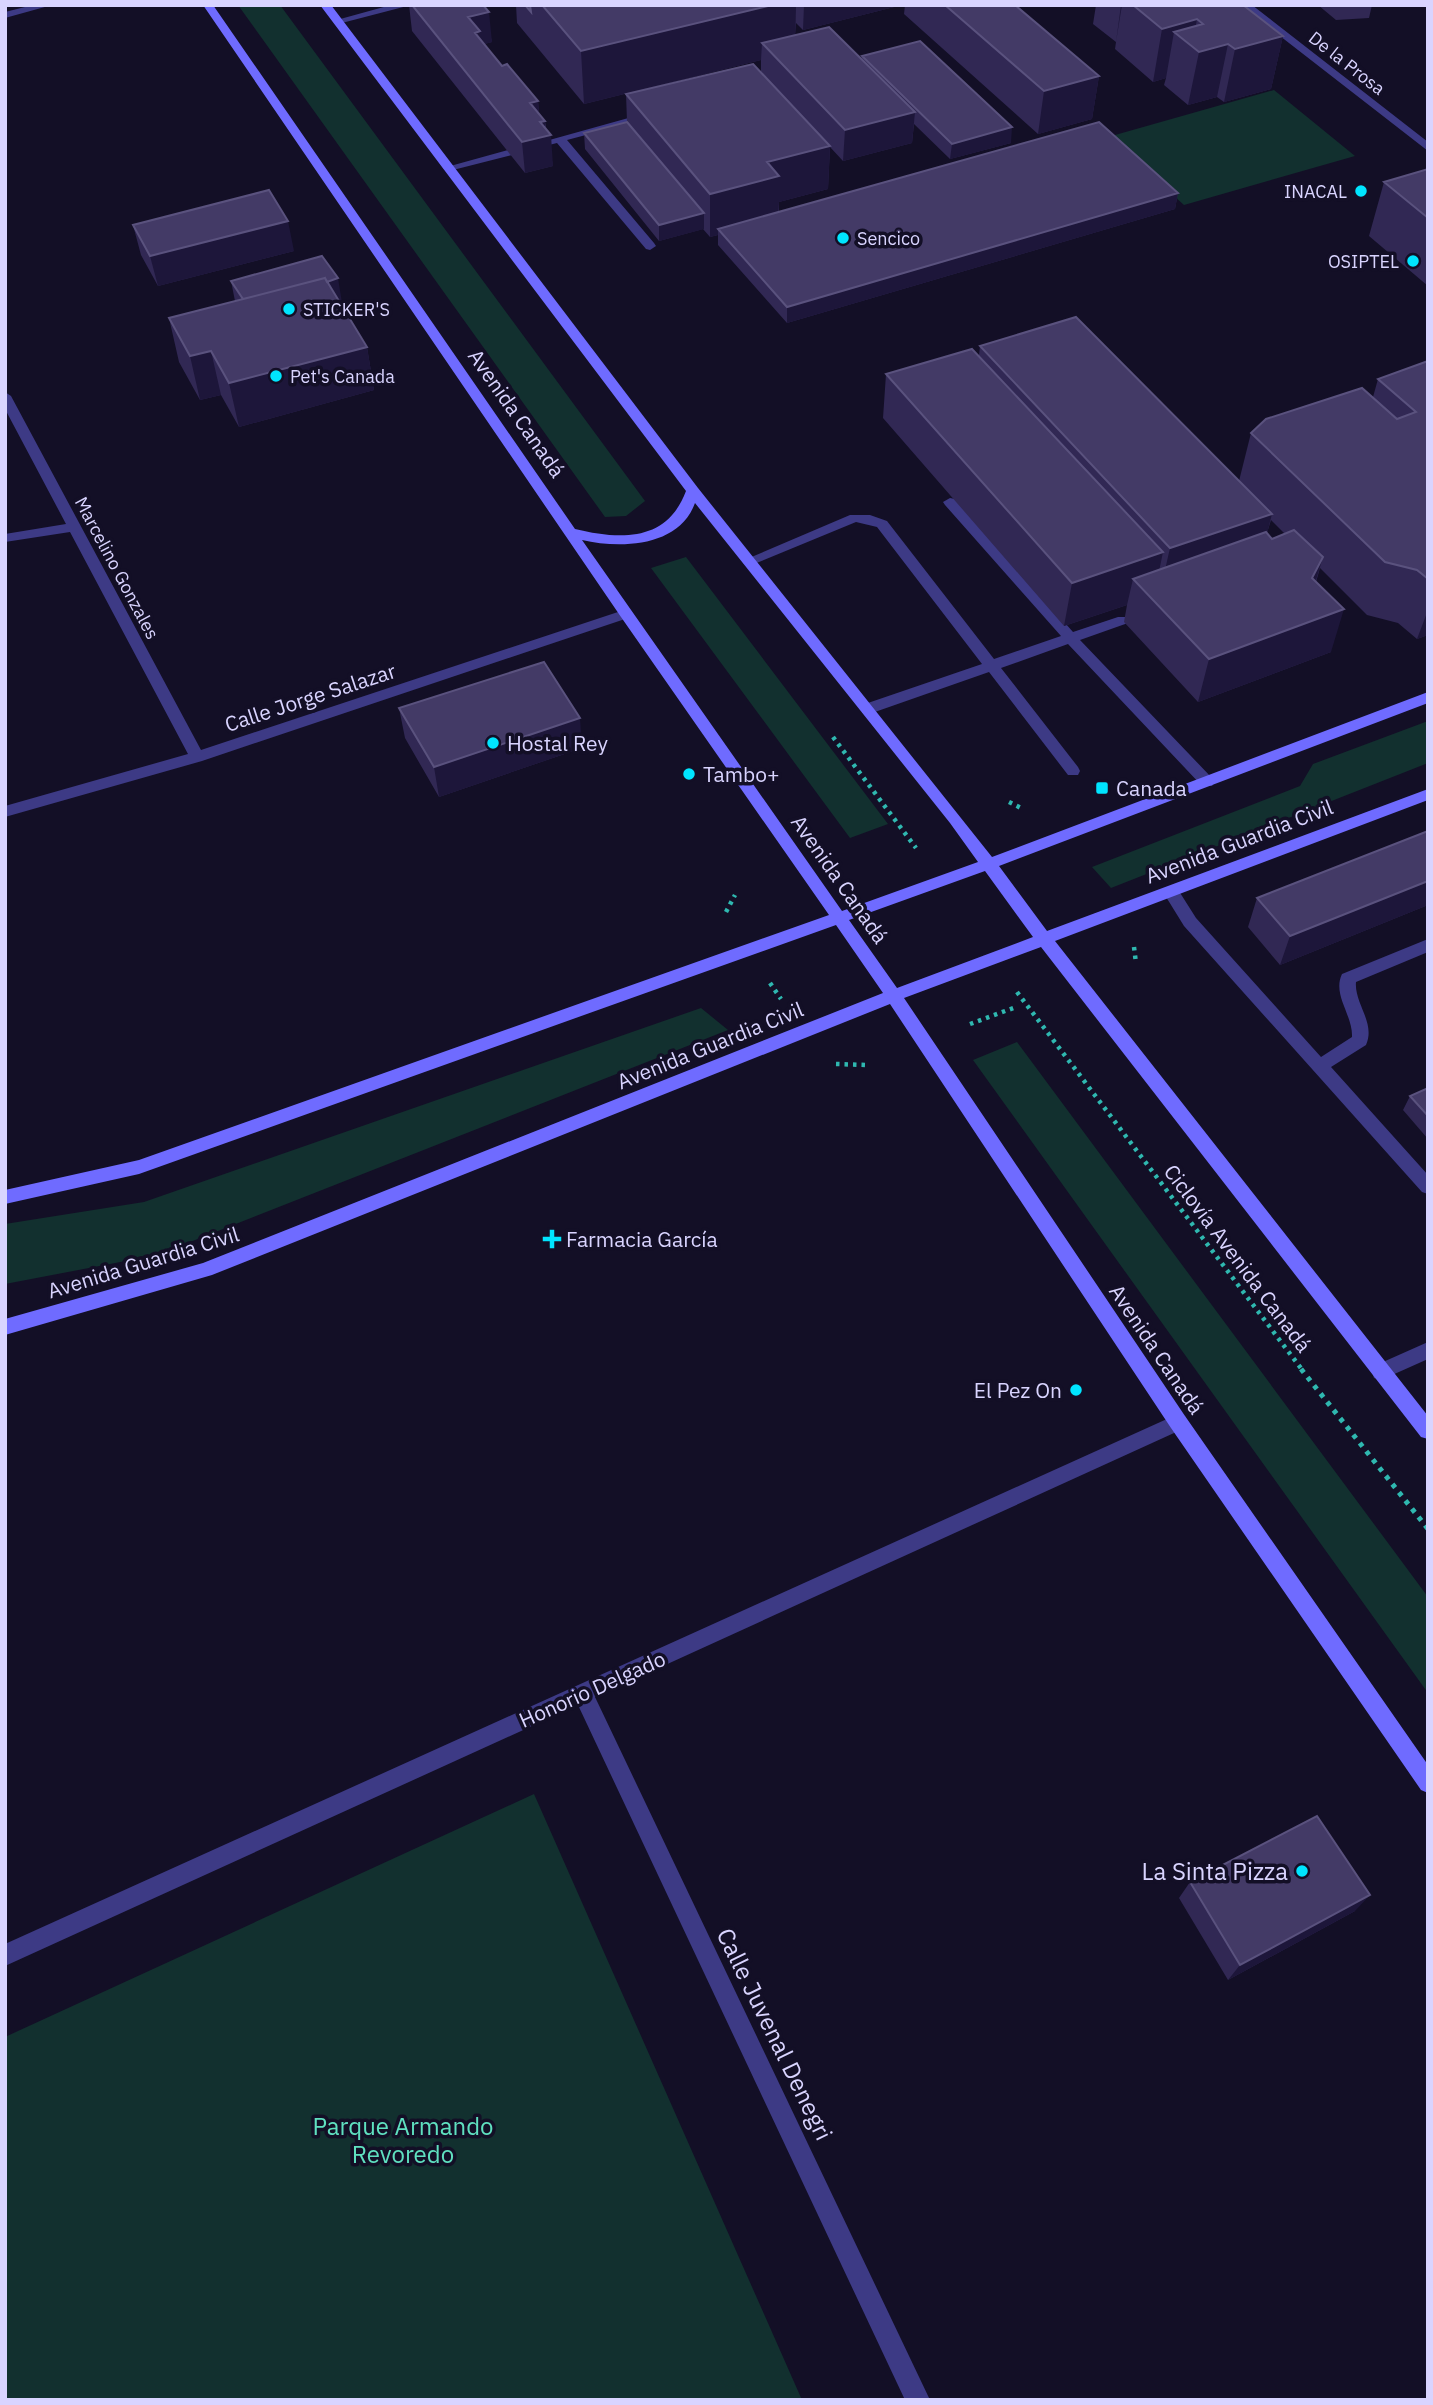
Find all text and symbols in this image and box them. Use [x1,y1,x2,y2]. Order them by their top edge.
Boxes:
street label: De la Prosa [1304,26,1390,100]
place label: INACAL [1284,180,1347,203]
marker: INACAL [1353,183,1369,199]
place label: Sencico [857,227,920,250]
marker: Sencico [835,230,851,246]
place label: OSIPTEL [1328,250,1399,273]
marker: OSIPTEL [1405,253,1421,269]
place label: STICKER'S [303,298,390,321]
marker: STICKER'S [281,301,297,317]
street label: Avenida Canadá [462,343,572,483]
place label: Pet's Canada [290,365,395,388]
marker: Pet's Canada [268,368,284,384]
street label: Marcelino Gonzales [70,493,164,643]
street label: Calle Jorge Salazar [221,656,399,738]
place label: Hostal Rey [507,729,608,757]
marker: Hostal Rey [485,735,501,751]
place label: Tambo+ [703,760,780,788]
marker: Tambo+ [681,766,697,782]
place label: Canada [1116,774,1187,802]
marker: Canada [1094,780,1110,796]
street label: Avenida Guardia Civil [1141,792,1337,890]
street label: Avenida Canadá [785,809,895,949]
street label: Avenida Guardia Civil [613,995,808,1095]
street label: Ciclovía Avenida Canadá [1158,1158,1318,1358]
street label: Avenida Guardia Civil [44,1219,242,1304]
place label: Farmacia García [566,1225,718,1253]
marker: Farmacia García [544,1231,560,1247]
street label: Avenida Canadá [1103,1279,1211,1419]
place label: El Pez On [974,1376,1062,1404]
marker: El Pez On [1068,1382,1084,1398]
street label: Honorio Delgado [514,1644,670,1734]
place label: La Sinta Pizza [1141,1855,1288,1887]
marker: La Sinta Pizza [1294,1863,1310,1879]
street label: Calle Juvenal Denegri [710,1923,840,2145]
park label: Parque Armando Revoredo [312,2110,494,2170]

